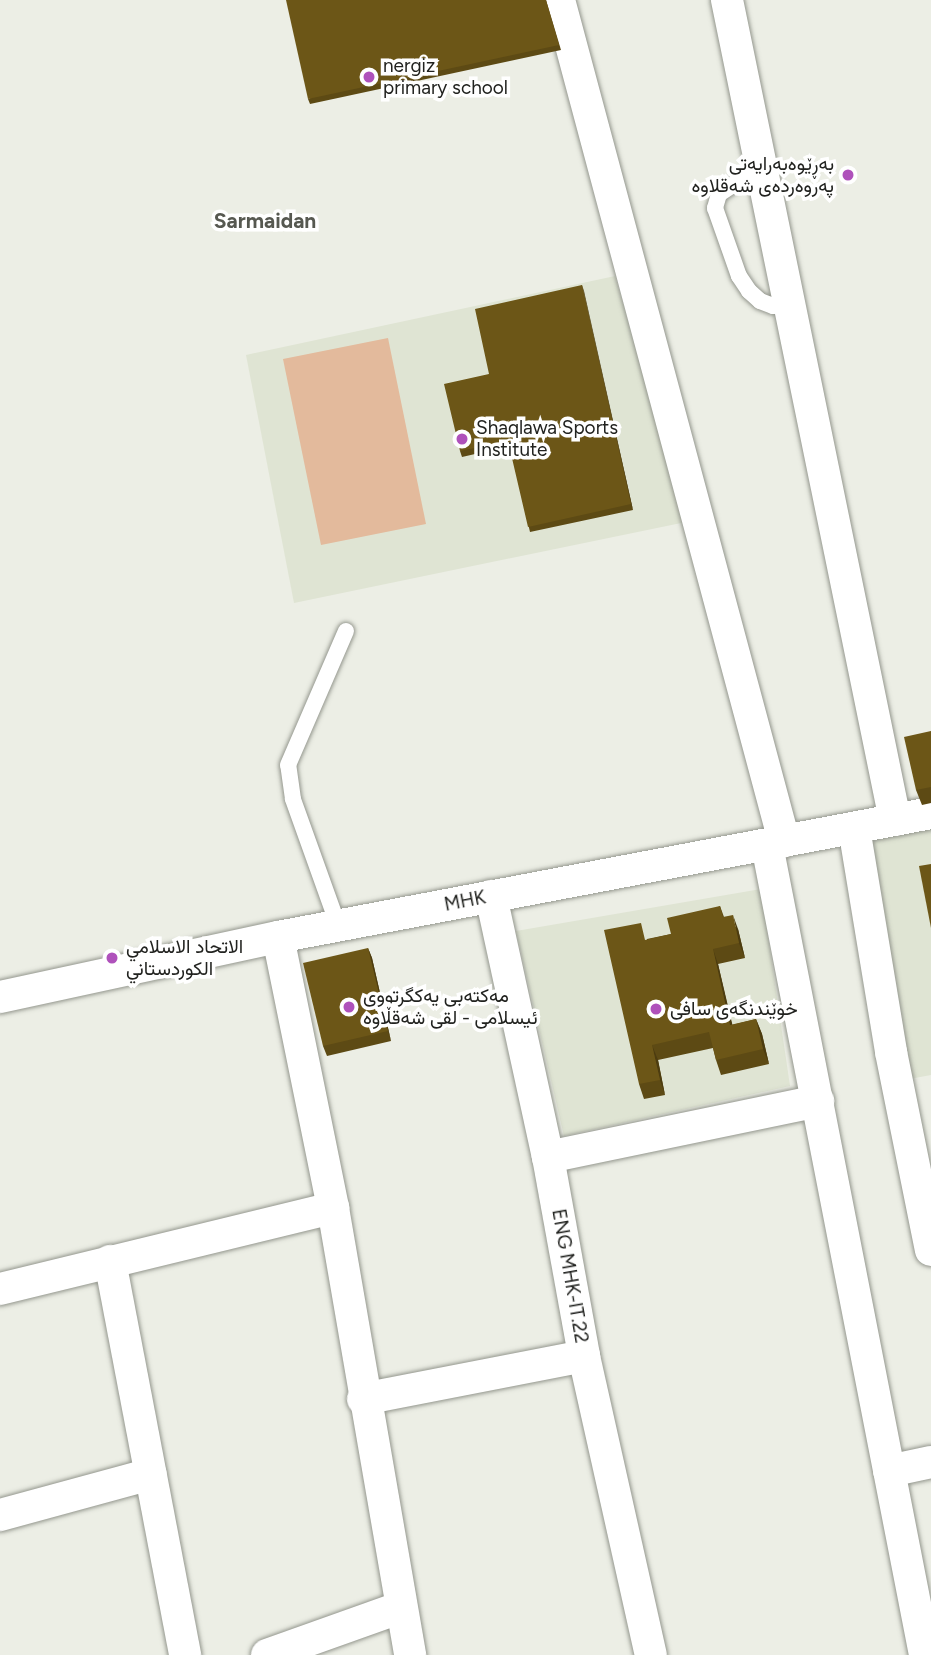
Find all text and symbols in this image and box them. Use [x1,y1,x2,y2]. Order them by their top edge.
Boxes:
place label: nergiz primary school [383,55,508,99]
marker: nergiz primary school [361,69,377,85]
place label: بەڕێوەبەرایەتی پەروەردەی شەقلاوە [691,153,834,197]
marker: بەڕێوەبەرایەتی پەروەردەی شەقلاوە [840,167,856,183]
district label: Sarmaidan [214,208,316,234]
place label: Shaqlawa Sports Institute [476,417,618,461]
marker: Shaqlawa Sports Institute [454,431,470,447]
street label: MHK [442,886,488,916]
place label: الاتحاد الاسلامي الكوردستاني [126,936,243,980]
marker: الاتحاد الاسلامي الكوردستاني [104,950,120,966]
place label: مەکتەبی یەکگرتووی ئیسلامی - لقی شەقڵاوە [363,985,538,1029]
place label: خوێندنگەی سافی [670,998,798,1020]
marker: مەکتەبی یەکگرتووی ئیسلامی - لقی شەقڵاوە [341,999,357,1015]
marker: خوێندنگەی سافی [648,1001,664,1017]
street label: ENG MHK-IT.22 [547,1207,593,1345]

